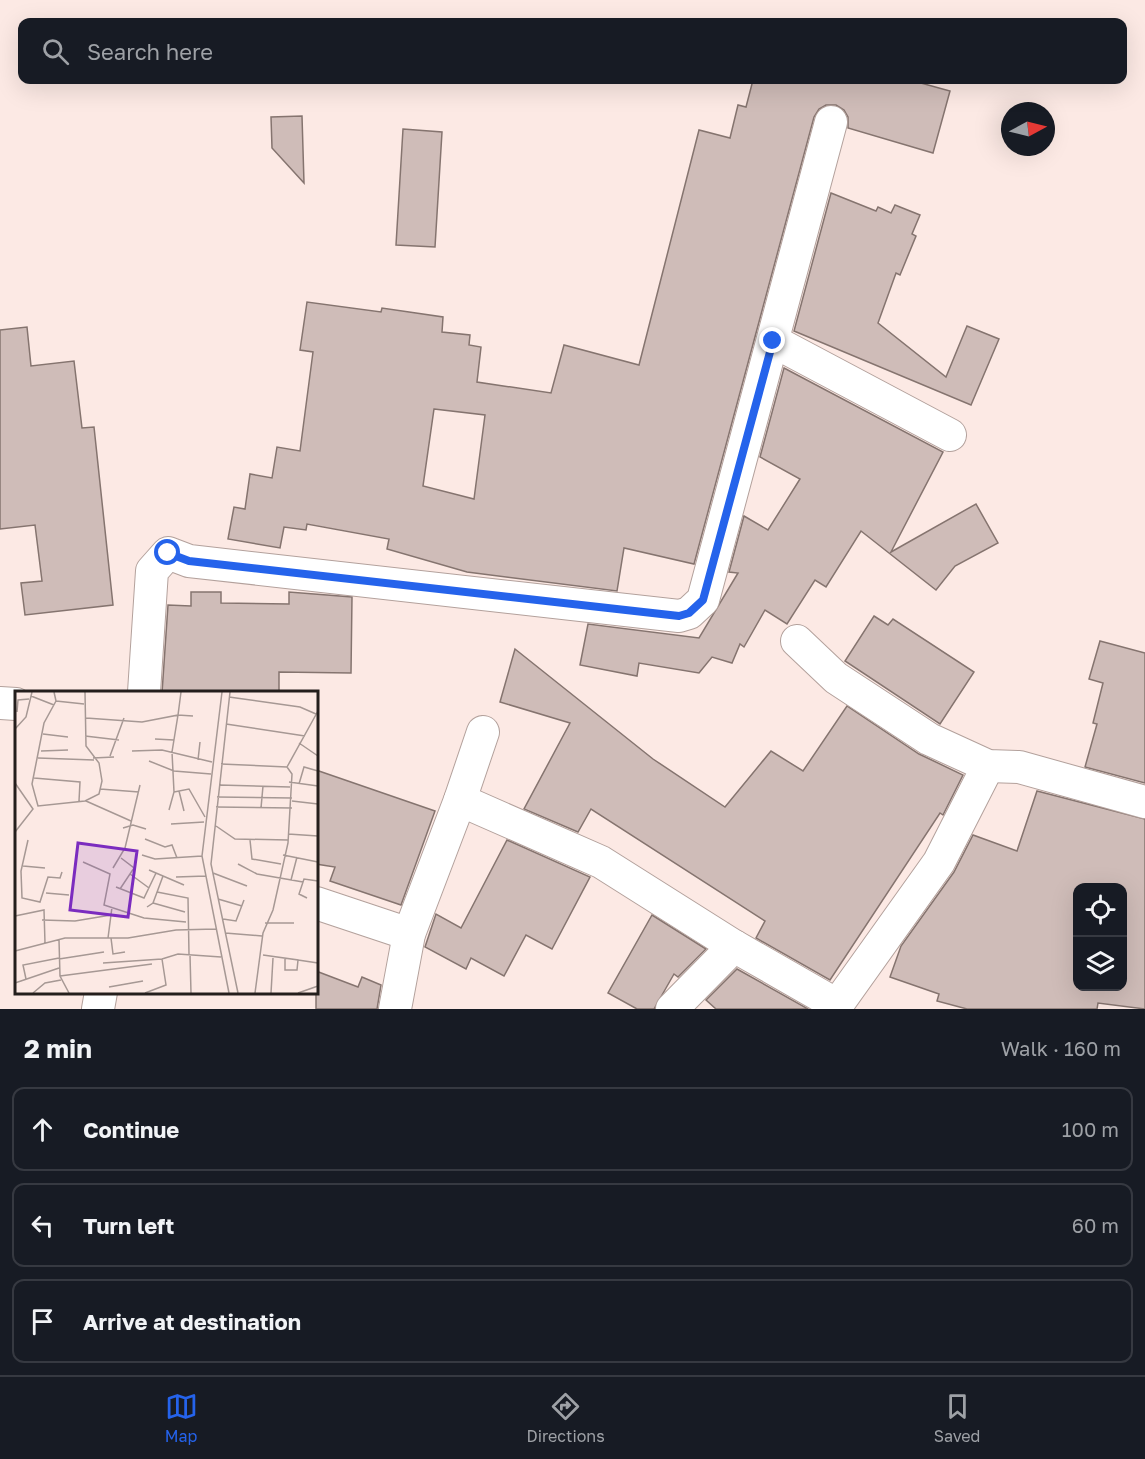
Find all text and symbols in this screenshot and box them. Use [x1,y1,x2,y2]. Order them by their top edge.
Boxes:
search box [18,18,1127,84]
icon: search [39,35,72,68]
text: Search here [87,38,213,65]
north arrow [1001,102,1055,156]
route end [759,327,785,353]
route start [154,539,180,565]
inset map [15,691,318,994]
map controls [1073,883,1127,991]
button: locate [1073,883,1127,937]
button: layers [1073,937,1127,991]
text: 2 min [24,1033,92,1064]
text: Walk · 160 m [1001,1036,1121,1060]
icon: ahead [26,1113,59,1146]
text: Continue [83,1116,179,1143]
text: 100 m [1062,1117,1119,1141]
icon: left [26,1209,59,1242]
text: Turn left [83,1212,174,1239]
text: 60 m [1072,1213,1119,1237]
icon: arrive [26,1305,59,1338]
text: Arrive at destination [83,1308,301,1335]
tab: Map [165,1390,198,1446]
tab: Directions [527,1390,605,1446]
tab: Saved [934,1390,980,1446]

